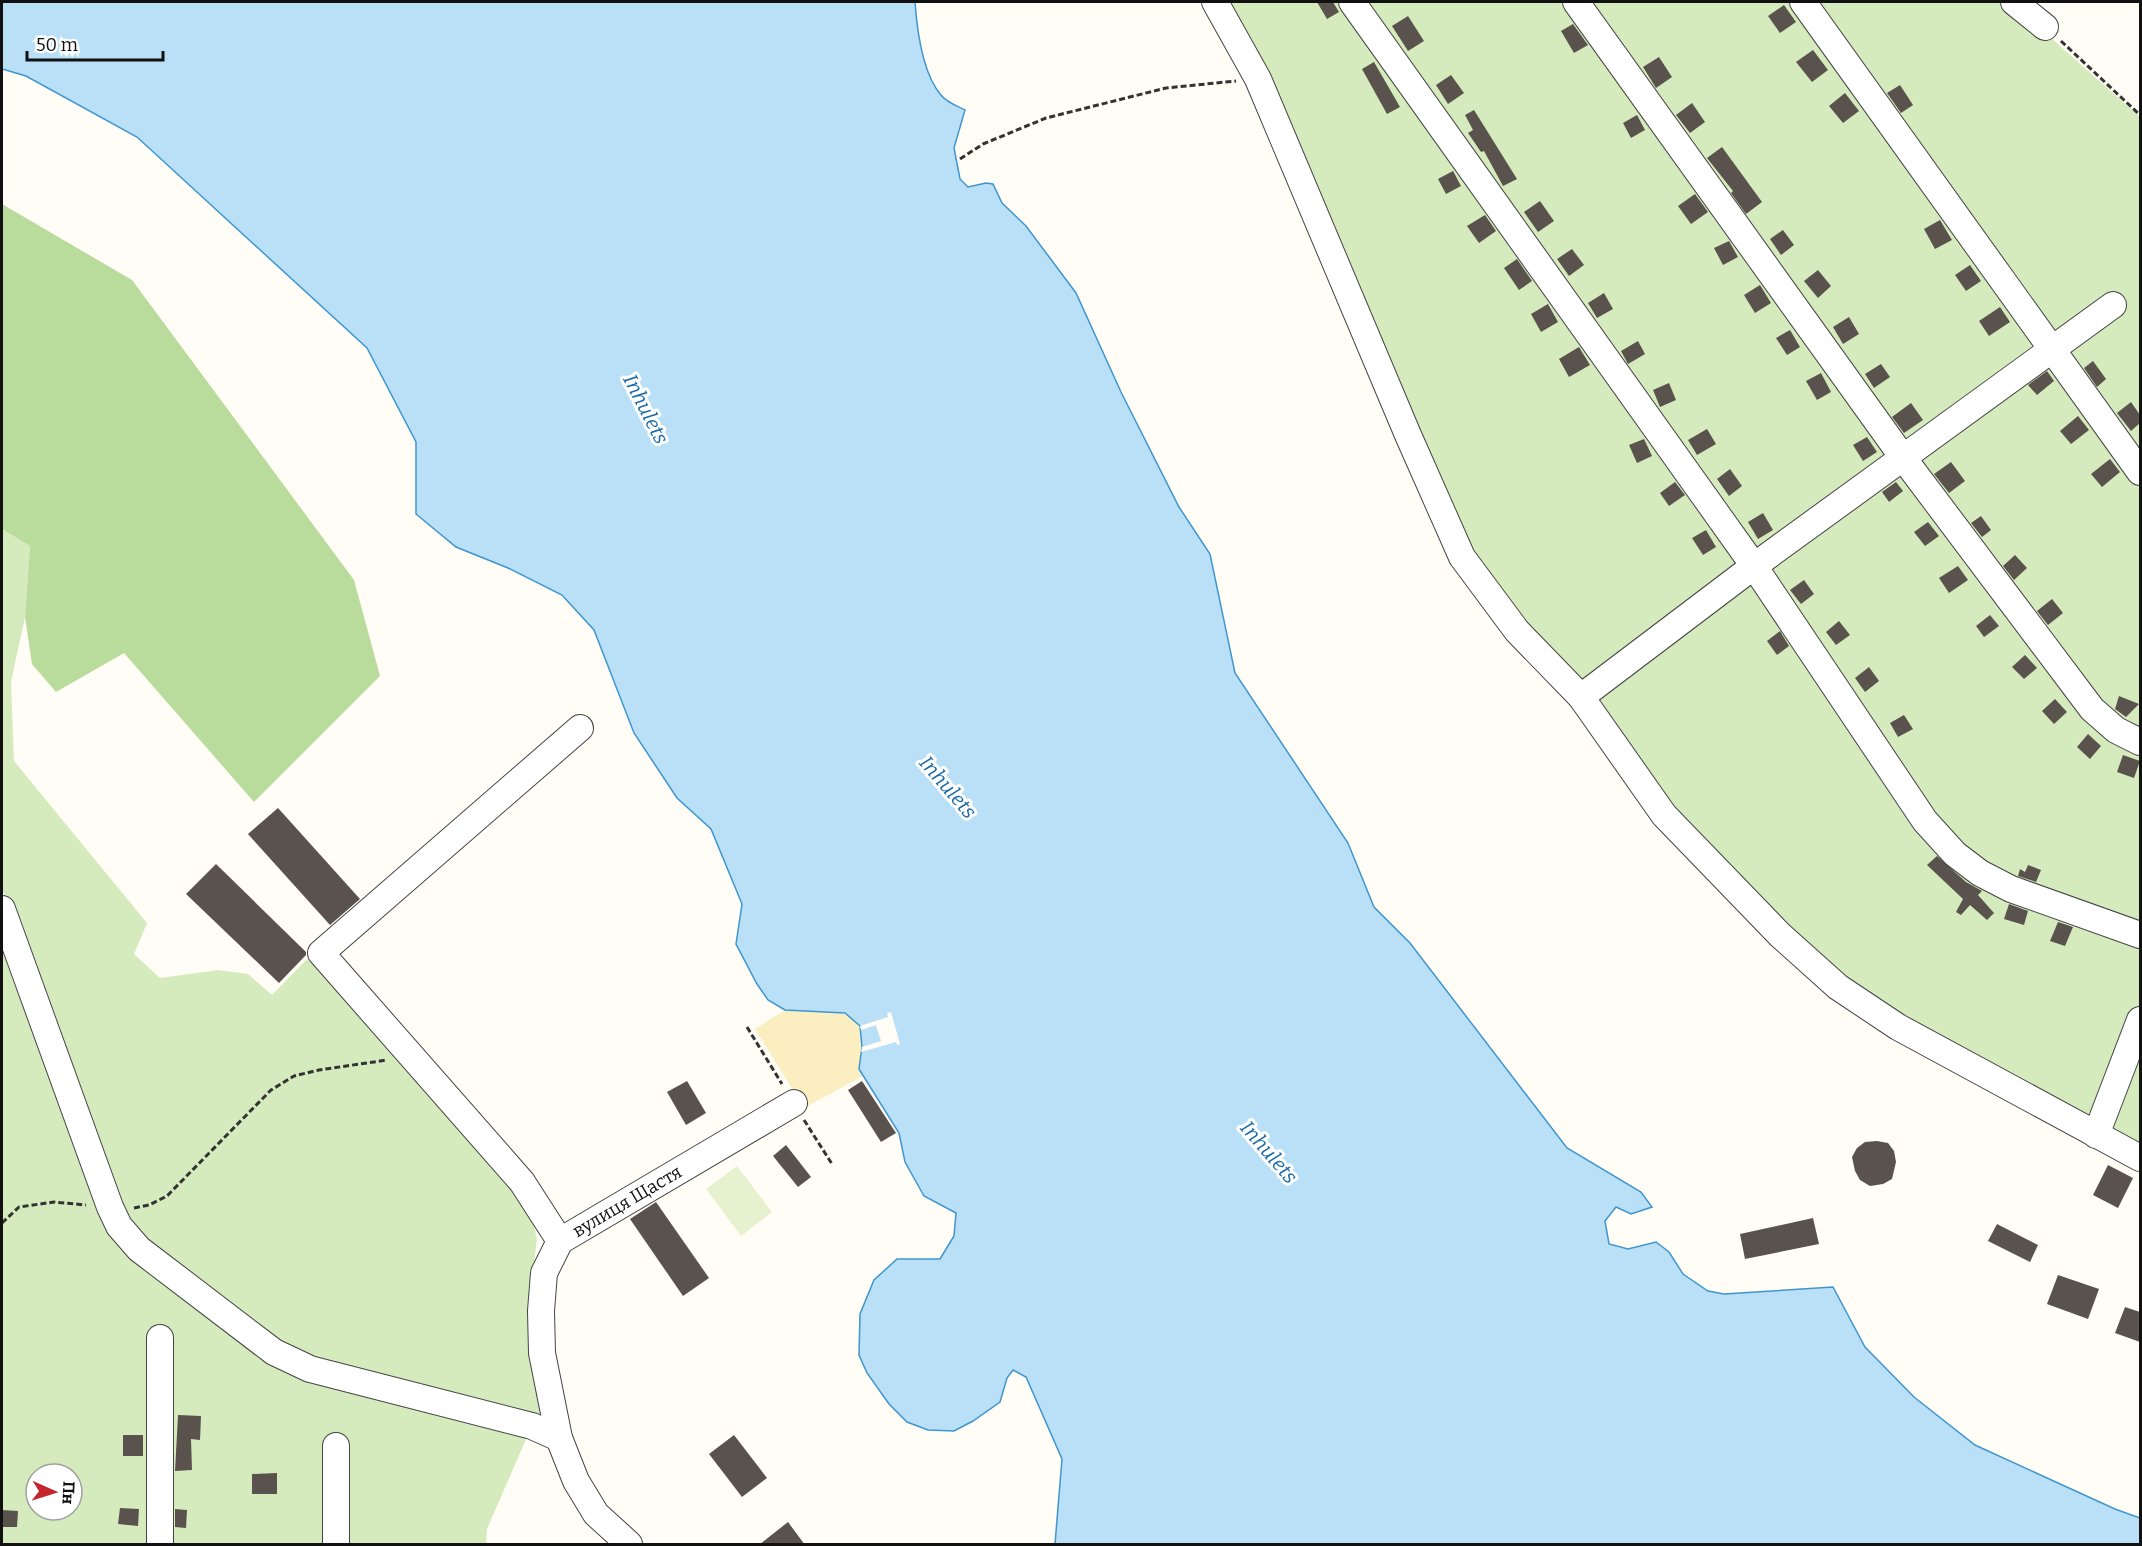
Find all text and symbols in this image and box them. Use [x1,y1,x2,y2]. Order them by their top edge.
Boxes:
scale bar [27,24,164,62]
text: 50 m [36,34,78,56]
water label: Inhulets [618,370,674,448]
water label: Inhulets [914,751,982,823]
water label: Inhulets [1235,1116,1303,1188]
street label: вулиця Щастя [569,1161,686,1242]
north arrow [24,1462,84,1522]
text: Пн [58,1481,79,1505]

